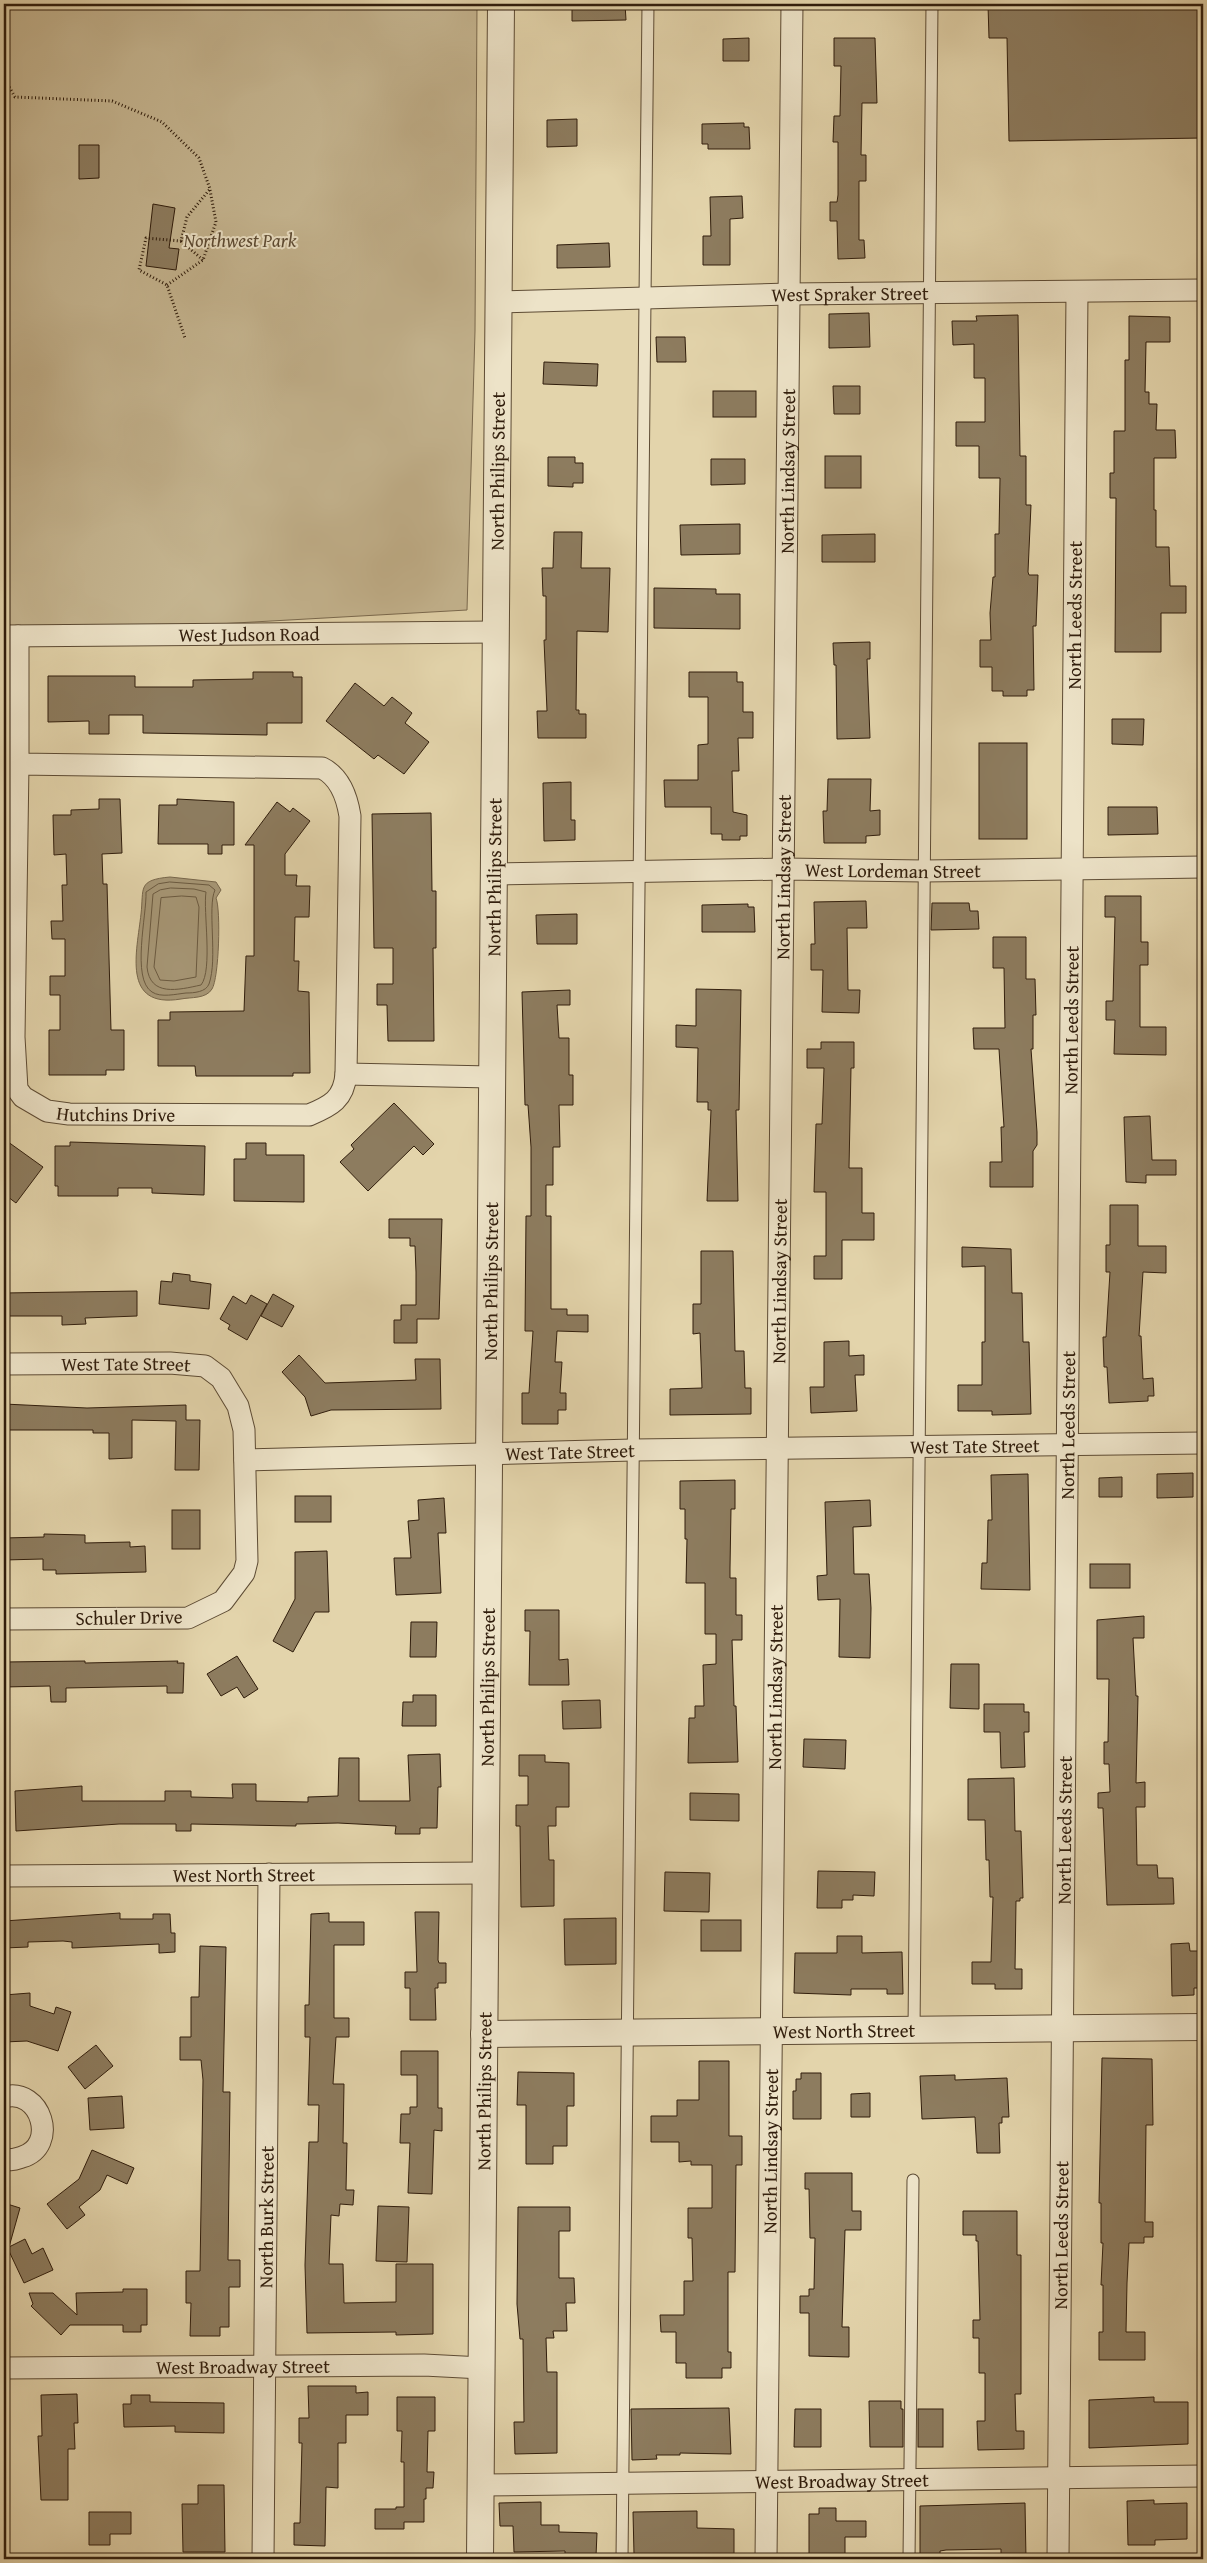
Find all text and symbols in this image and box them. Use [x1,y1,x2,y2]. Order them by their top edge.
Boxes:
park label: Northwest Park [183,226,297,254]
street label: West Spraker Street [771,279,929,308]
street label: North Lindsay Street [772,388,802,554]
street label: North Philips Street [483,391,512,550]
street label: North Leeds Street [1060,540,1089,690]
street label: West Judson Road [178,619,321,649]
street label: North Lindsay Street [768,794,798,960]
street label: North Philips Street [479,797,508,956]
street label: West Lordeman Street [805,855,981,885]
street label: North Leeds Street [1056,945,1086,1094]
street label: Hutchins Drive [55,1098,175,1128]
street label: North Lindsay Street [764,1198,794,1364]
street label: North Philips Street [476,1201,505,1360]
street label: West Tate Street [61,1349,192,1379]
street label: North Leeds Street [1053,1350,1082,1499]
street label: West Tate Street [910,1431,1040,1461]
street label: West Tate Street [505,1436,635,1467]
street label: Schuler Drive [75,1602,183,1632]
street label: North Lindsay Street [760,1604,790,1770]
street label: North Philips Street [473,1607,502,1766]
street label: North Leeds Street [1049,1755,1079,1904]
street label: West North Street [173,1860,316,1889]
street label: North Philips Street [469,2011,499,2170]
street label: West North Street [773,2016,916,2045]
street label: North Lindsay Street [755,2068,785,2234]
street label: North Burk Street [251,2145,281,2288]
street label: North Leeds Street [1046,2160,1075,2309]
street label: West Broadway Street [156,2352,330,2381]
street label: West Broadway Street [755,2465,929,2496]

